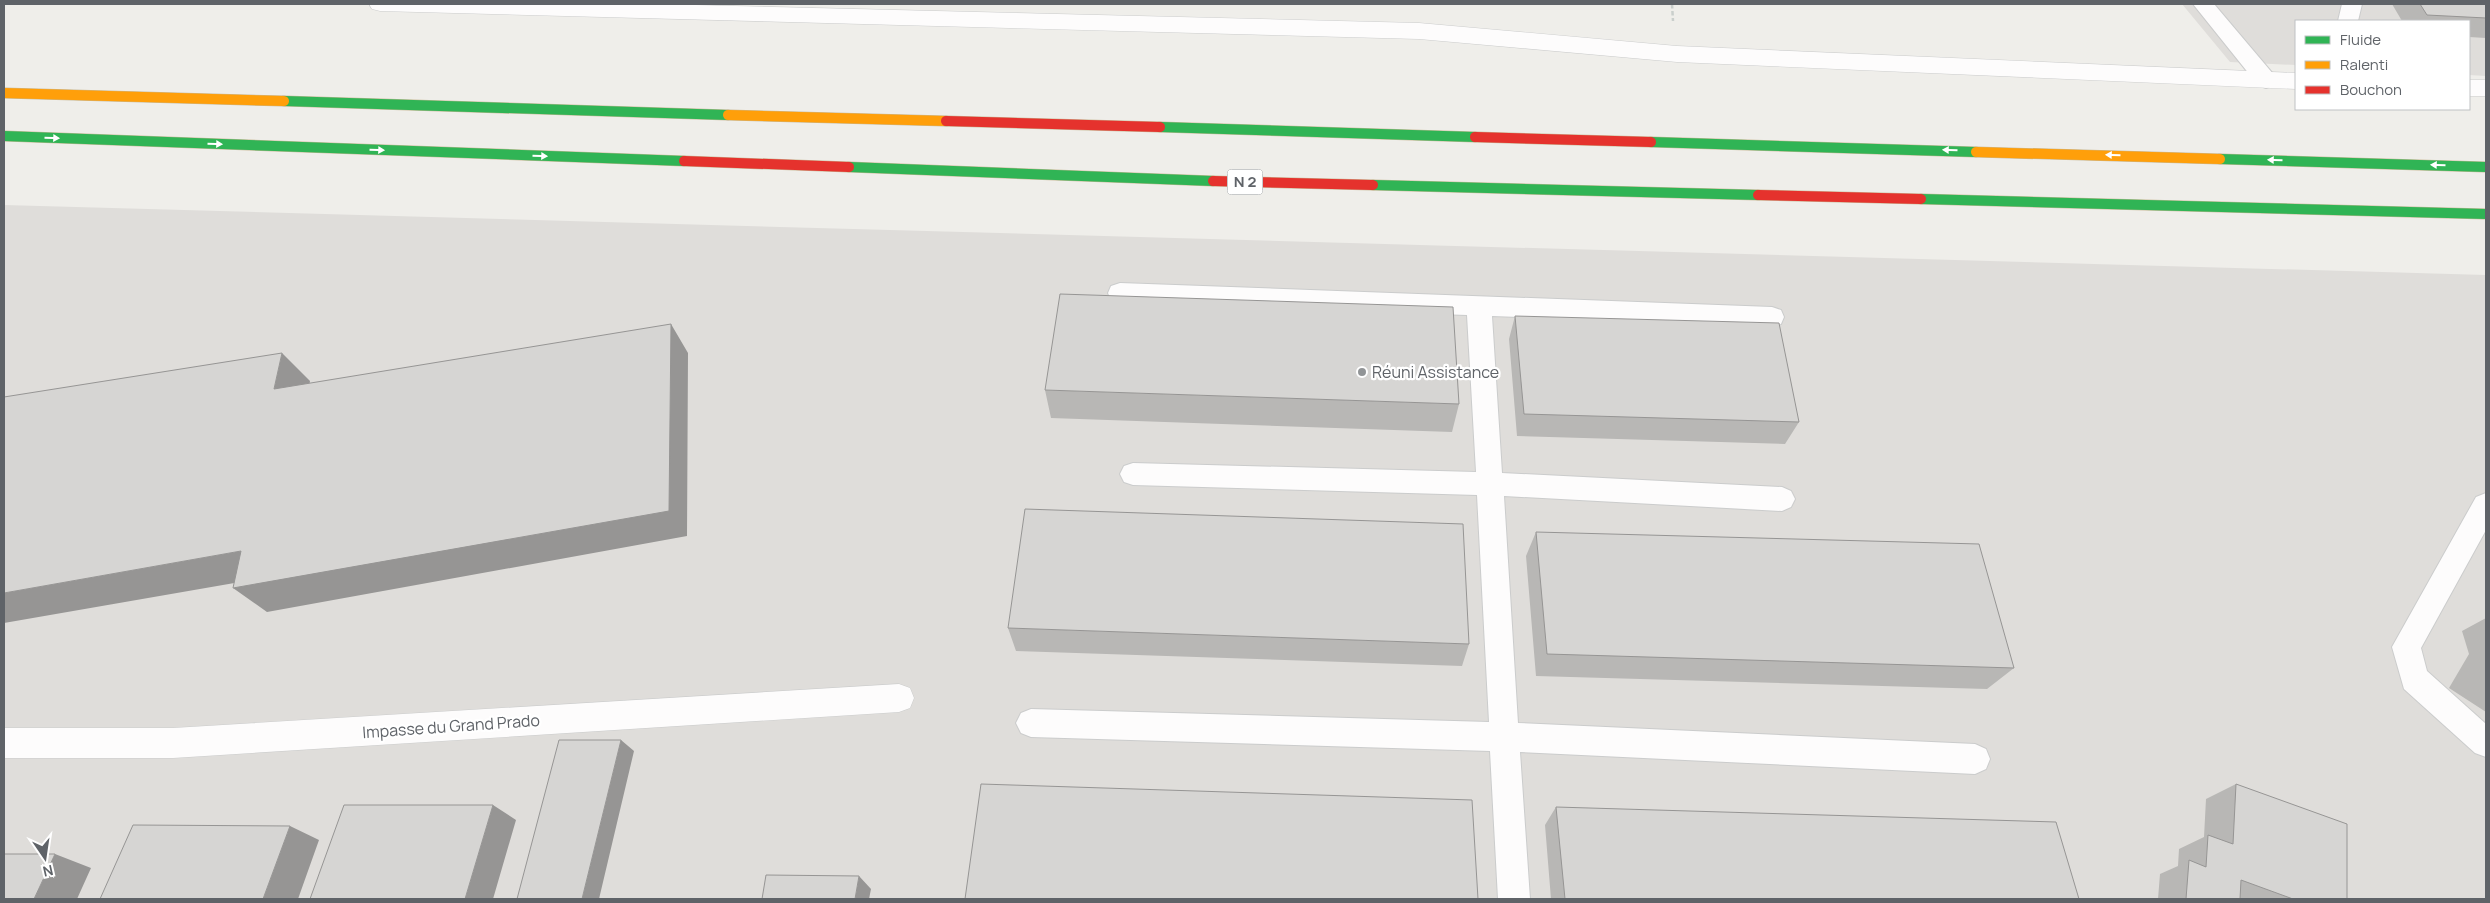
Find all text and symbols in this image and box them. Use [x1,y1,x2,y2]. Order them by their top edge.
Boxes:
legend [2295,20,2470,110]
text: Fluide [2340,29,2381,50]
text: Ralenti [2340,54,2388,75]
text: Bouchon [2340,79,2402,100]
one-way arrow [45,134,61,142]
one-way arrow [207,140,223,148]
one-way arrow [369,146,385,154]
one-way arrow [1942,146,1958,154]
one-way arrow [2104,151,2120,159]
one-way arrow [532,152,548,160]
one-way arrow [2267,156,2283,164]
one-way arrow [2429,161,2445,169]
road number: N 2 [1228,170,1262,194]
place label: Réuni Assistance [1372,361,1499,383]
marker: Réuni Assistance [1356,366,1368,378]
street label: Impasse du Grand Prado [362,709,540,743]
north arrow [20,833,70,883]
text: N [41,861,55,882]

